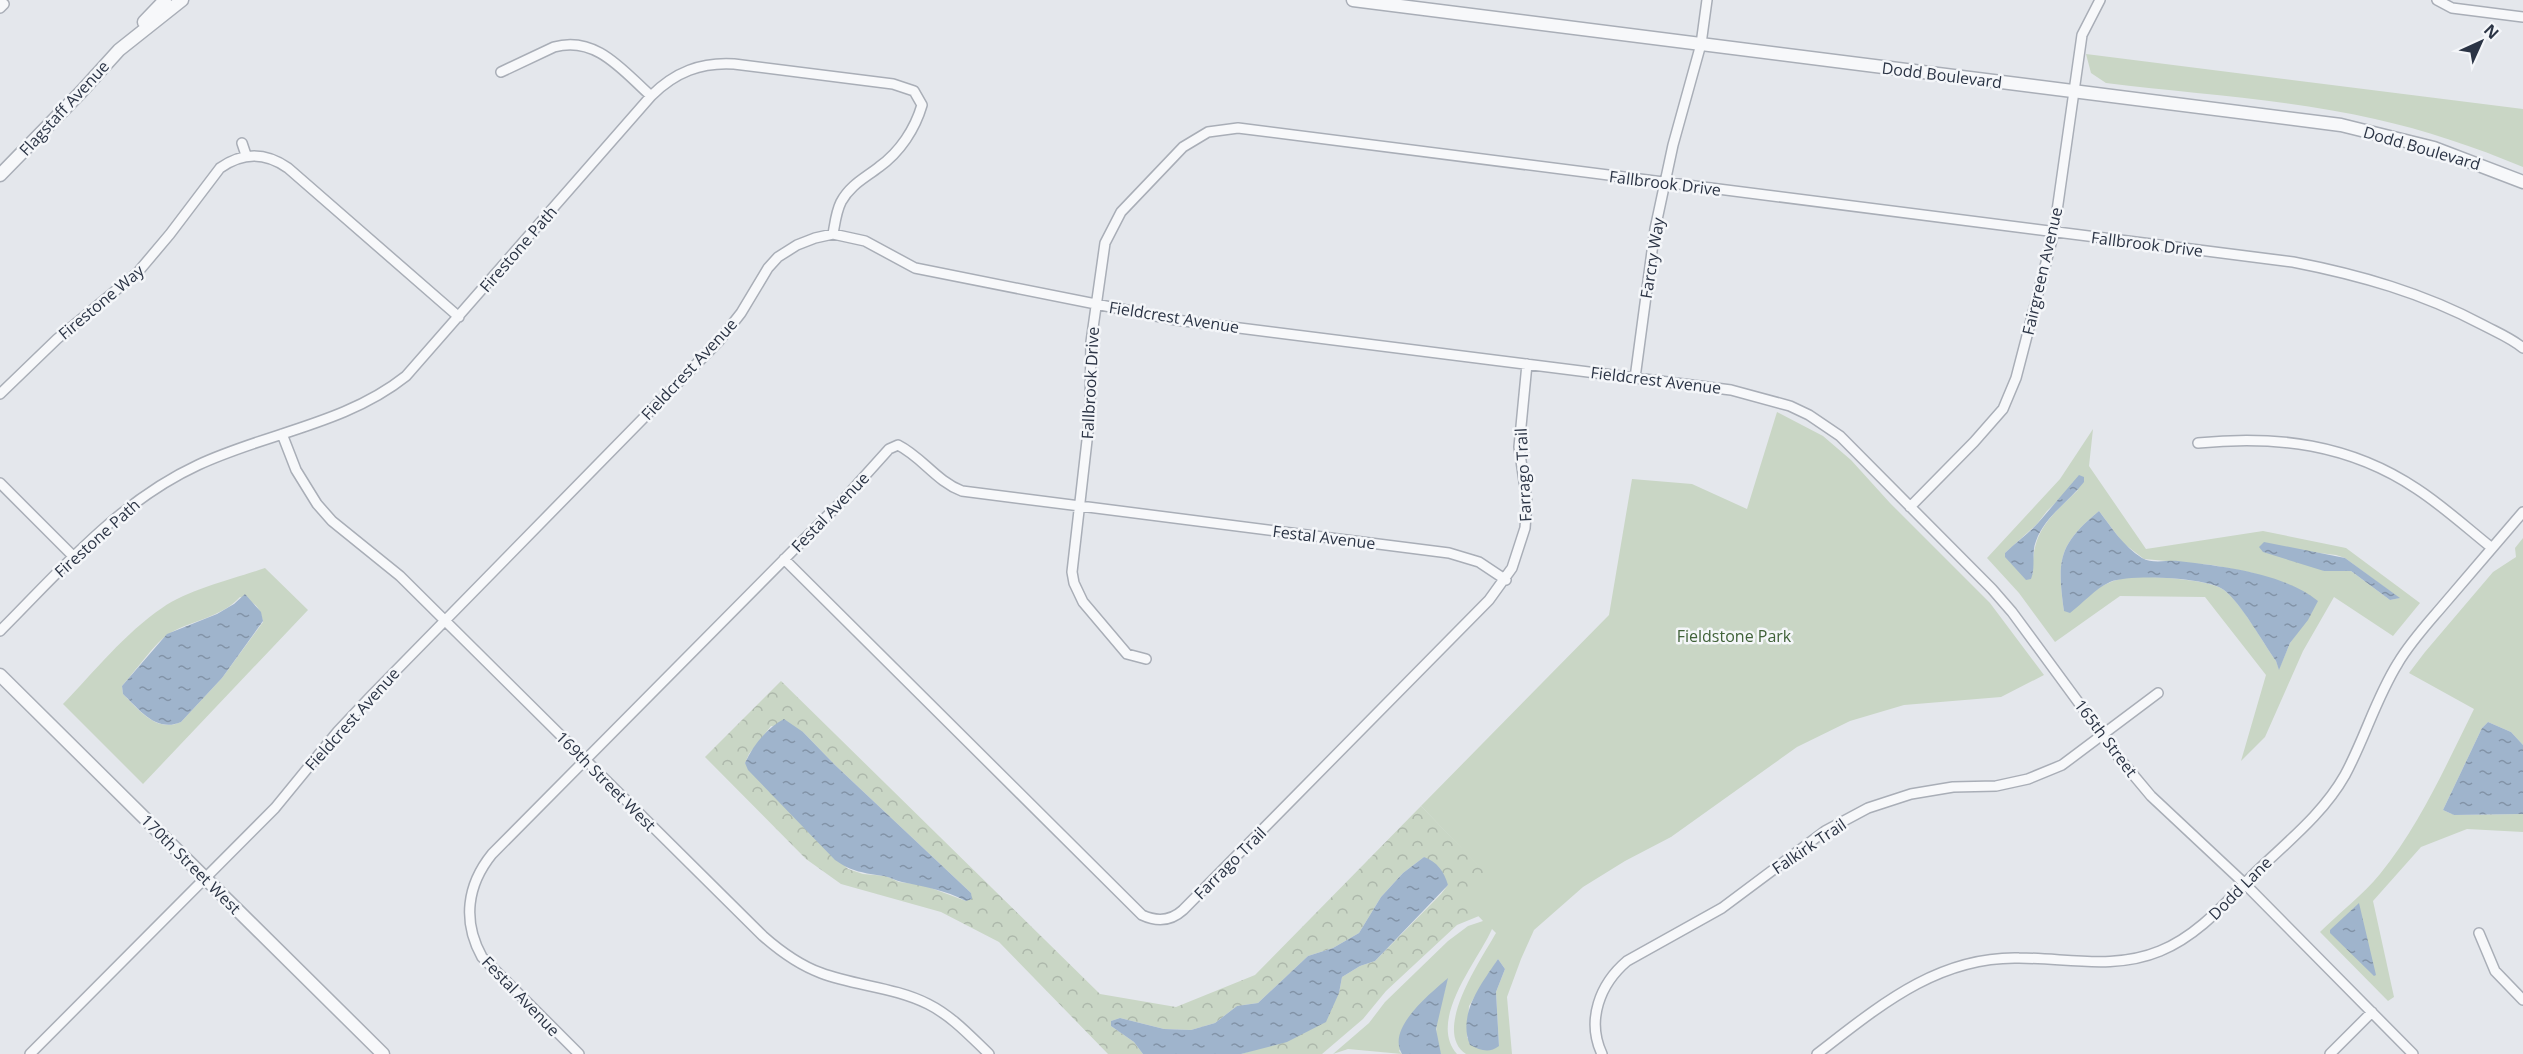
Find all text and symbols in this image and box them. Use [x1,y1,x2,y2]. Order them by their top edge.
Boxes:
north arrow [2451,12,2511,72]
text: N [2479,19,2504,44]
street label: Flagstaff Avenue [14,56,114,160]
street label: Dodd Boulevard [1881,57,2003,93]
street label: Dodd Boulevard [2361,121,2483,175]
street label: Fallbrook Drive [1608,165,1722,201]
street label: Firestone Path [474,201,562,297]
street label: Fairgreen Avenue [2017,205,2067,337]
street label: Farcry Way [1635,215,1669,300]
street label: Fallbrook Drive [2090,226,2204,262]
street label: Firestone Way [54,259,149,344]
street label: Fieldcrest Avenue [1107,296,1241,338]
street label: Fieldcrest Avenue [636,313,742,425]
street label: Fallbrook Drive [1076,326,1104,440]
street label: Fieldcrest Avenue [1589,361,1723,399]
street label: Farrago Trail [1510,428,1536,522]
street label: Festal Avenue [786,467,874,557]
street label: Firestone Path [50,494,144,582]
street label: Festal Avenue [1271,520,1377,554]
park label: Fieldstone Park [1677,625,1792,647]
street label: Fieldcrest Avenue [300,663,404,775]
street label: 165th Street [2070,695,2143,782]
street label: 169th Street West [551,726,661,836]
street label: 170th Street West [136,809,246,919]
street label: Falkirk Trail [1768,813,1850,879]
street label: Farrago Trail [1189,822,1271,904]
street label: Dodd Lane [2204,852,2276,924]
street label: Festal Avenue [477,951,565,1041]

